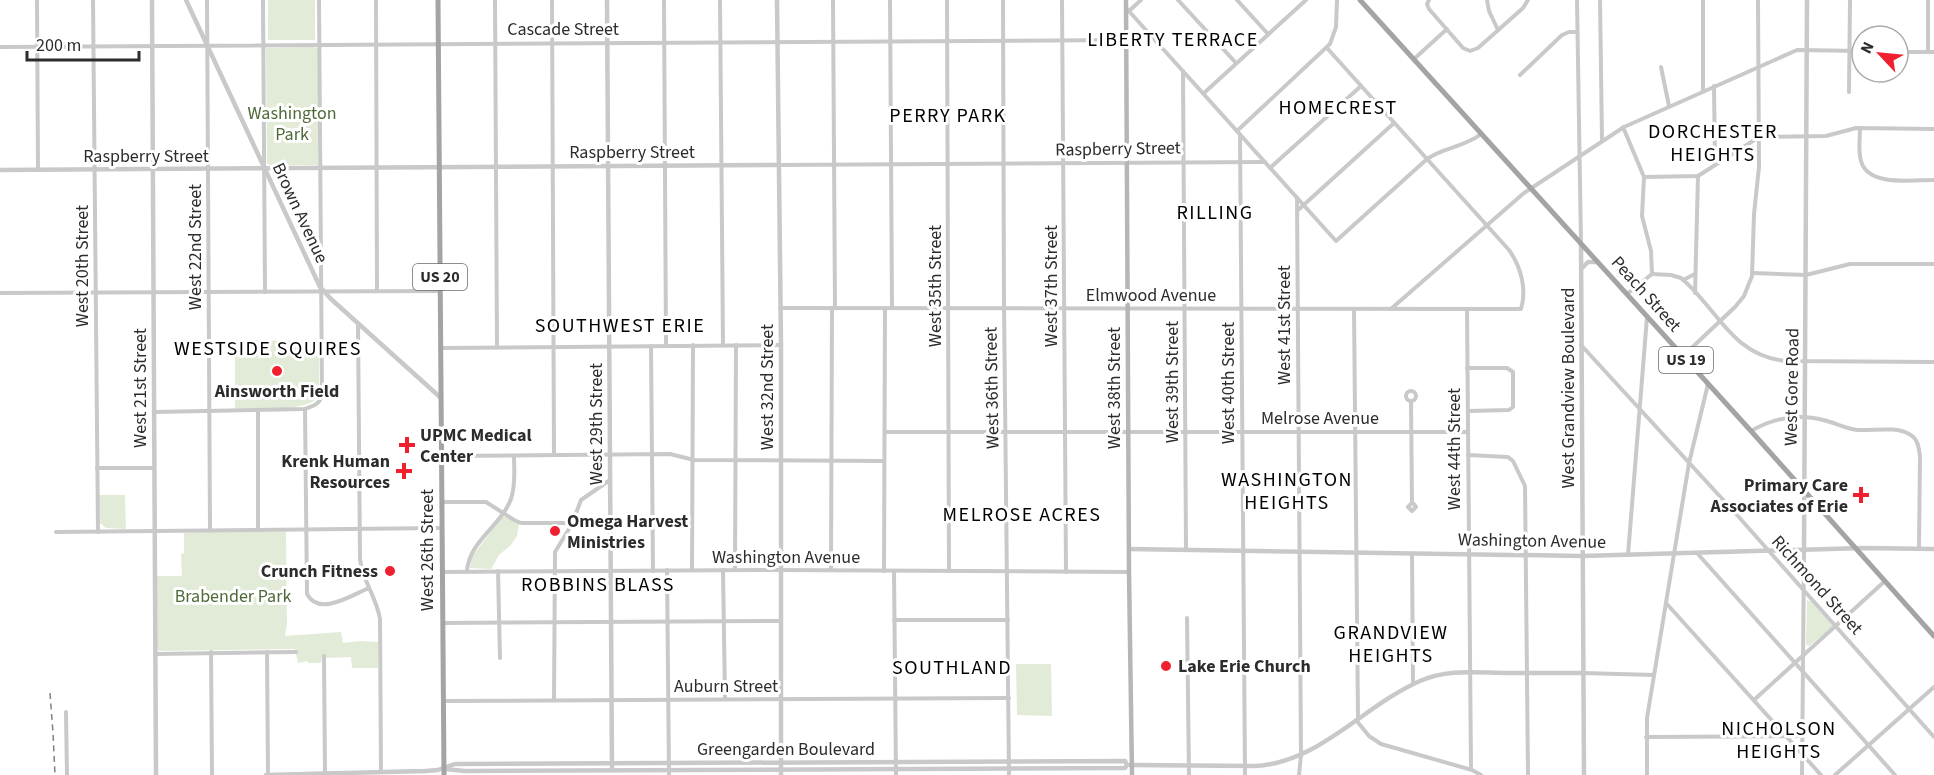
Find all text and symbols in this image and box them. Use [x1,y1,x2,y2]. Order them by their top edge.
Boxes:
street label: Cascade Street [507,17,619,42]
scale bar [27,24,140,62]
north arrow [1850,24,1910,84]
district label: LIBERTY TERRACE [1087,26,1259,54]
text: 200 m [36,33,81,58]
text: N [1855,38,1880,57]
district label: HOMECREST [1278,94,1398,122]
park label: Washington Park [247,101,337,147]
district label: PERRY PARK [889,102,1007,130]
district label: DORCHESTER HEIGHTS [1648,118,1778,169]
street label: Raspberry Street [1055,135,1181,163]
street label: Raspberry Street [569,140,695,165]
street label: Raspberry Street [83,144,209,169]
street label: Brown Avenue [266,159,334,267]
street label: West 22nd Street [183,184,208,310]
district label: RILLING [1176,199,1254,227]
street label: West 20th Street [70,205,95,327]
street label: West 35th Street [923,225,948,347]
street label: West 37th Street [1039,225,1064,347]
street label: Peach Street [1605,251,1687,337]
road number: US 20 [413,264,467,290]
street label: West 41st Street [1272,265,1297,385]
street label: Elmwood Avenue [1086,283,1216,308]
street label: West Grandview Boulevard [1556,287,1581,489]
district label: SOUTHWEST ERIE [535,312,705,340]
street label: West 39th Street [1160,321,1185,443]
street label: West 40th Street [1216,322,1241,444]
street label: West 32nd Street [755,324,780,450]
street label: West 36th Street [978,327,1006,449]
street label: West 38th Street [1102,327,1127,449]
street label: West 21st Street [128,328,153,448]
street label: West Gore Road [1778,328,1806,446]
district label: WESTSIDE SQUIRES [174,335,362,363]
road number: US 19 [1659,347,1713,373]
street label: West 29th Street [584,363,609,485]
marker: Ainsworth Field [270,364,284,378]
place label: Ainsworth Field [214,379,339,404]
street label: West 44th Street [1442,388,1467,510]
street label: Melrose Avenue [1261,406,1379,431]
place label: UPMC Medical Center [420,423,532,469]
marker: UPMC Medical Center [398,436,416,454]
place label: Krenk Human Resources [281,449,390,495]
marker: Krenk Human Resources [395,462,413,480]
district label: WASHINGTON HEIGHTS [1221,466,1353,517]
place label: Primary Care Associates of Erie [1710,473,1848,519]
marker: Primary Care Associates of Erie [1852,486,1870,504]
street label: West 26th Street [415,489,440,611]
district label: MELROSE ACRES [943,501,1101,529]
place label: Omega Harvest Ministries [567,509,688,555]
marker: Omega Harvest Ministries [548,524,562,538]
street label: Washington Avenue [1458,527,1606,555]
street label: Richmond Street [1766,530,1868,640]
street label: Washington Avenue [712,545,860,570]
place label: Crunch Fitness [261,559,378,584]
marker: Crunch Fitness [383,564,397,578]
district label: ROBBINS BLASS [521,571,675,599]
park label: Brabender Park [175,584,291,609]
district label: GRANDVIEW HEIGHTS [1334,619,1448,670]
district label: SOUTHLAND [892,654,1012,682]
place label: Lake Erie Church [1178,654,1311,679]
marker: Lake Erie Church [1159,659,1173,673]
street label: Auburn Street [674,674,778,699]
district label: NICHOLSON HEIGHTS [1721,715,1837,766]
street label: Greengarden Boulevard [697,737,875,762]

